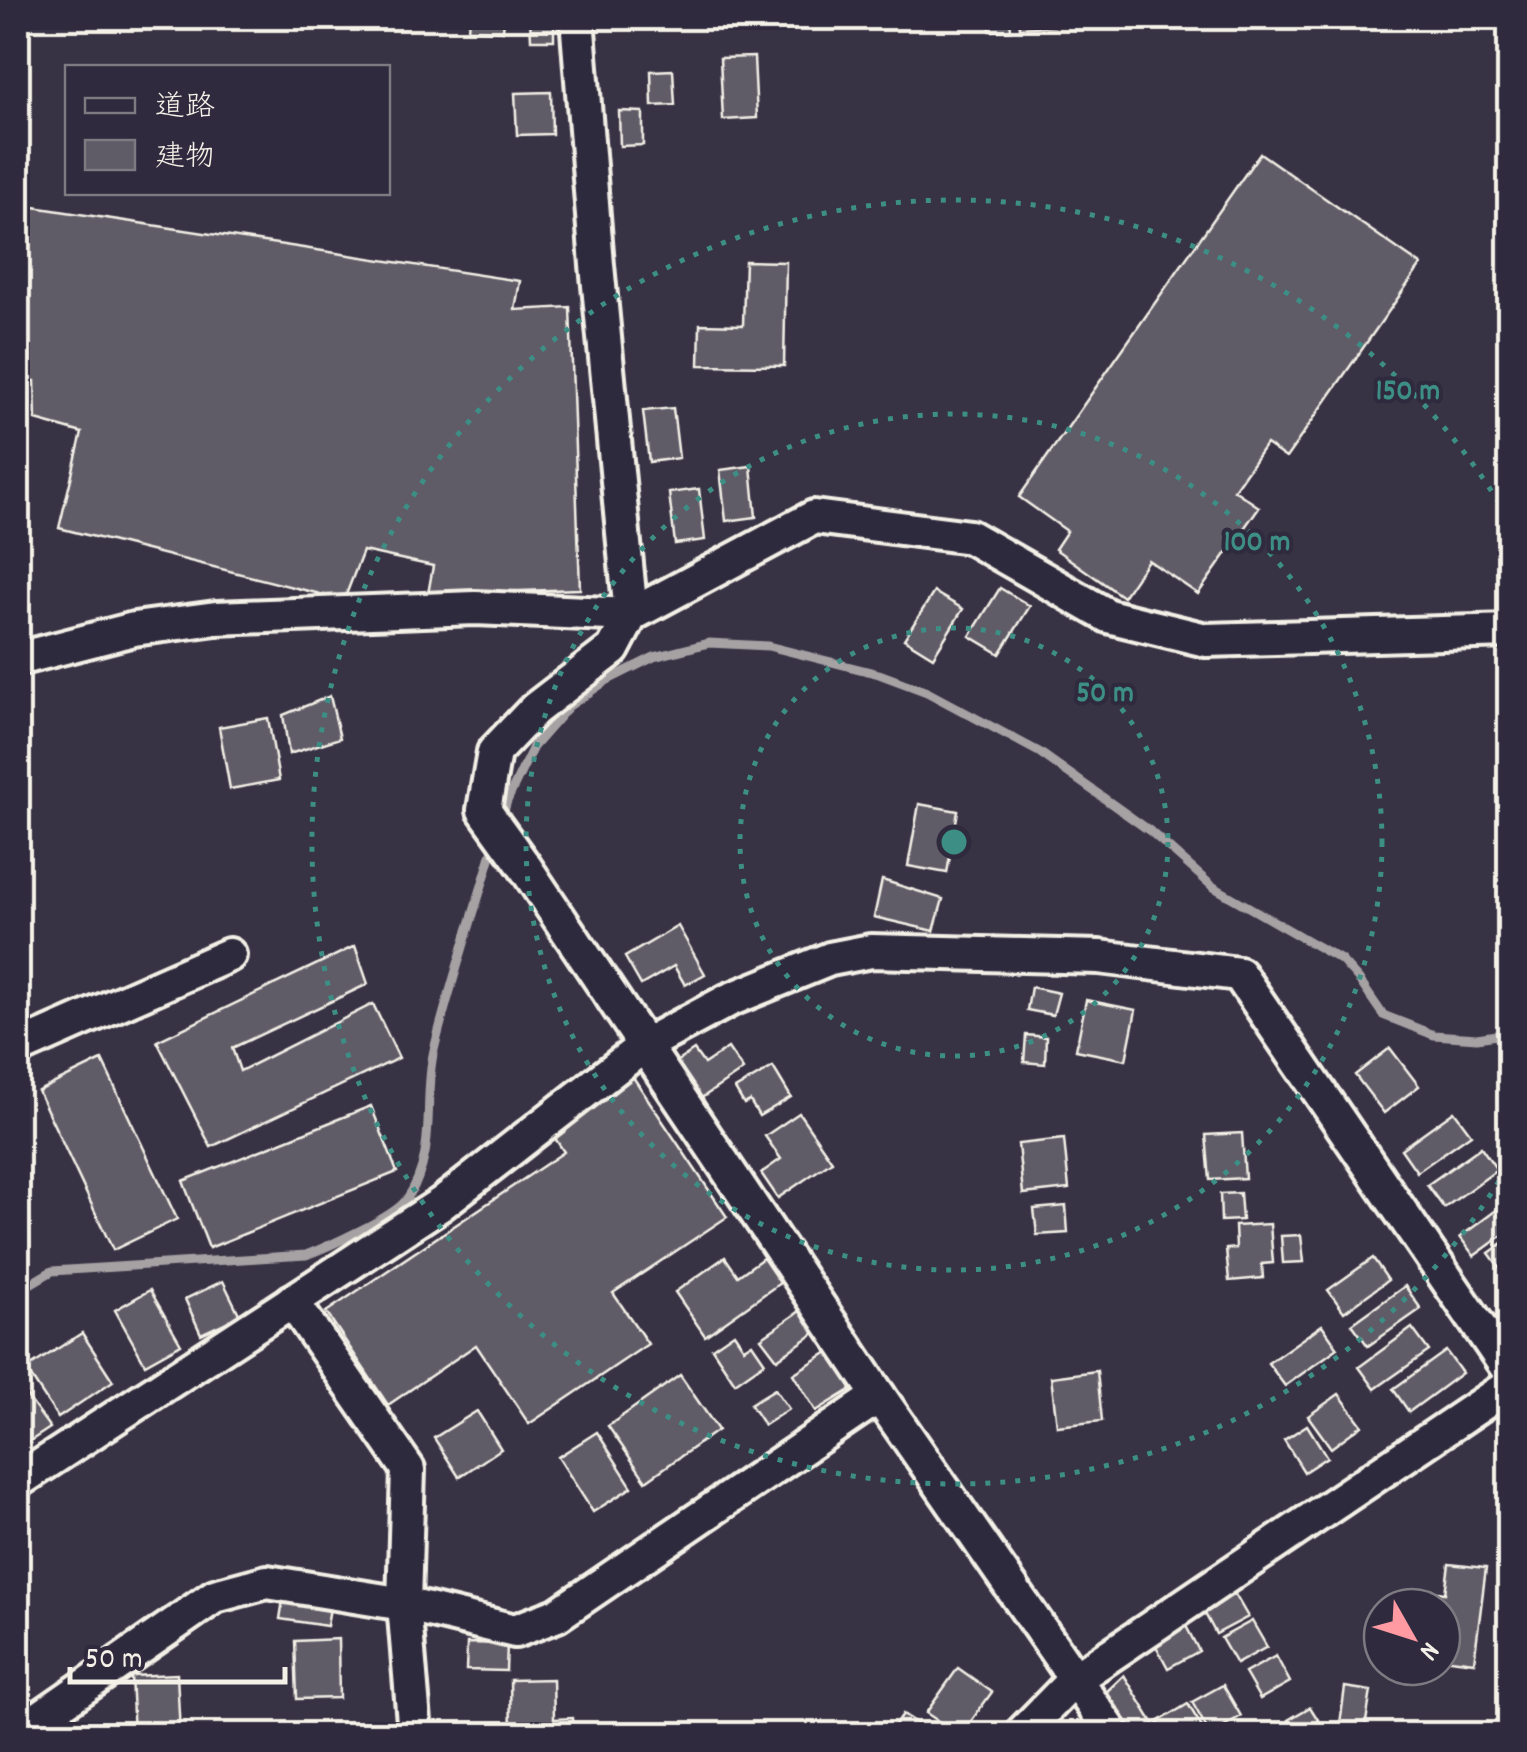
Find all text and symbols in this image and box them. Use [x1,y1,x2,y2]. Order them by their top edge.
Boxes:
legend [65,65,390,195]
text: 道路 [155,88,215,131]
text: 建物 [155,138,215,181]
text: 150 m [1376,372,1440,415]
text: 100 m [1224,523,1290,566]
text: 50 m [1076,674,1134,717]
centre of rings [936,824,972,860]
north arrow [1362,1587,1462,1687]
scale bar [70,1622,285,1684]
text: N [1408,1632,1447,1668]
text: 50 m [85,1640,143,1683]

